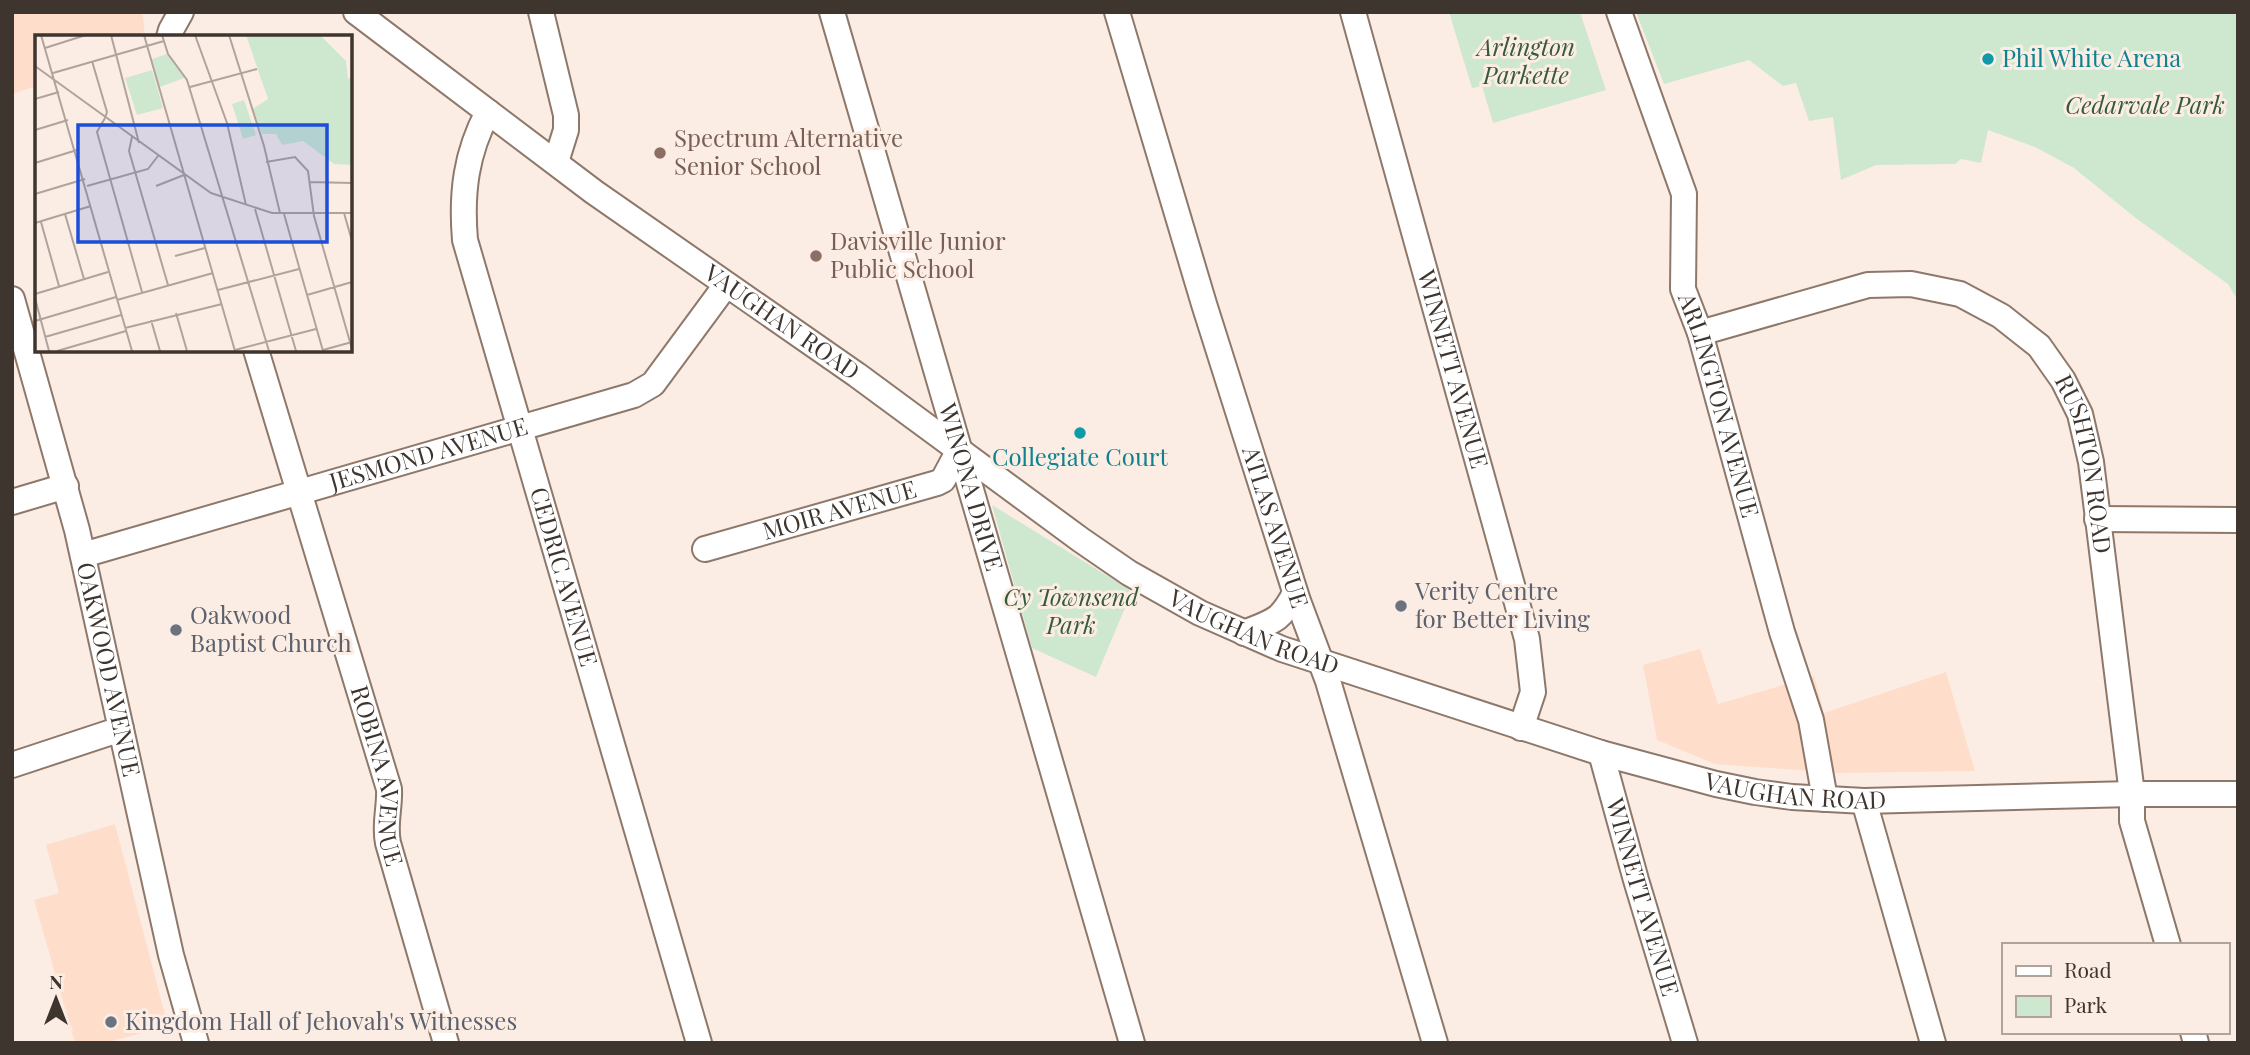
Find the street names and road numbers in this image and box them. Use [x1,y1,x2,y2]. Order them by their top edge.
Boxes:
street label: VAUGHAN ROAD [698,255,867,386]
street label: WINNETT AVENUE [1411,265,1497,472]
street label: ARLINGTON AVENUE [1672,287,1768,521]
street label: RUSHTON ROAD [2049,368,2120,555]
street label: WINONA DRIVE [932,398,1012,574]
street label: JESMOND AVENUE [324,409,531,497]
street label: ATLAS AVENUE [1236,441,1317,612]
street label: MOIR AVENUE [758,472,920,546]
street label: CEDRIC AVENUE [524,483,606,670]
street label: OAKWOOD AVENUE [71,559,149,779]
street label: VAUGHAN ROAD [1163,580,1344,681]
street label: ROBINA AVENUE [345,681,412,869]
street label: VAUGHAN ROAD [1701,763,1886,815]
street label: WINNETT AVENUE [1600,793,1688,999]

